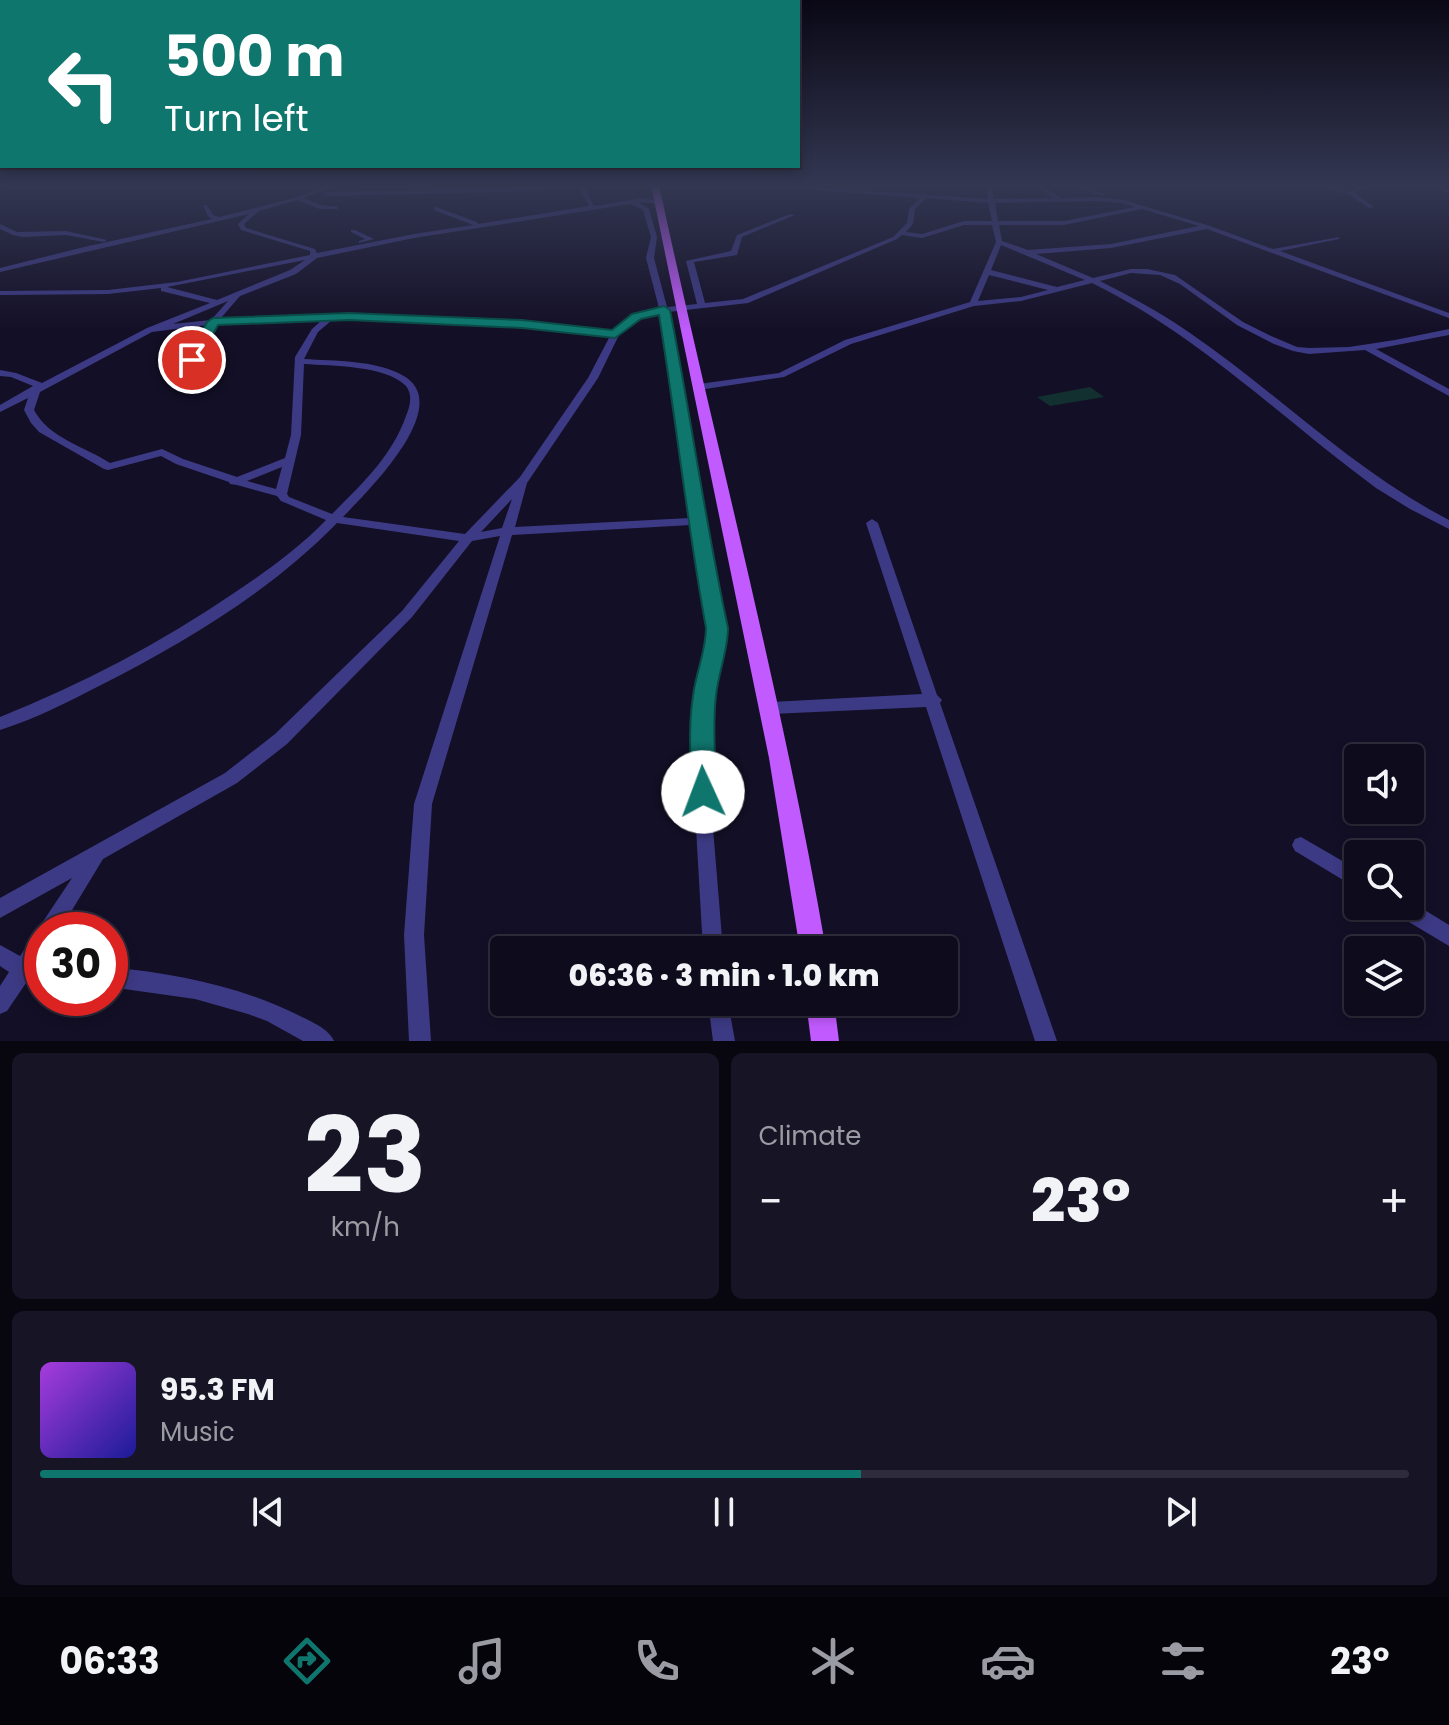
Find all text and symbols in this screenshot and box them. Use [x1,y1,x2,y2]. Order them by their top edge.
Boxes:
text: 500 m [164,17,345,96]
icon: left [32,32,136,136]
text: Turn left [164,93,309,144]
pin [158,326,226,394]
icon: arrive [170,338,214,382]
map controls [1344,744,1424,1016]
button: sound [1344,744,1424,824]
position arrow [661,750,745,834]
button: search [1344,840,1424,920]
speed limit sign: 30 [24,912,128,1016]
button: layers [1344,936,1424,1016]
text: 06:36 · 3 min · 1.0 km [569,954,879,997]
text: 23 [304,1083,426,1228]
text: Climate [759,1118,861,1154]
text: 23° [1031,1159,1131,1243]
text: − [759,1171,783,1232]
text: + [1379,1171,1409,1232]
text: km/h [331,1209,400,1245]
text: 95.3 FM [160,1368,275,1411]
text: Music [160,1414,235,1450]
icon: previous [246,1490,290,1534]
icon: pause [702,1490,746,1534]
icon: next [1159,1490,1203,1534]
icon: directions [279,1633,335,1689]
icon: music [454,1633,510,1689]
icon: phone [629,1633,685,1689]
icon: climate [805,1633,861,1689]
icon: car [980,1633,1036,1689]
icon: filters [1155,1633,1211,1689]
text: 06:33 [60,1636,160,1687]
text: 23° [1330,1636,1389,1687]

